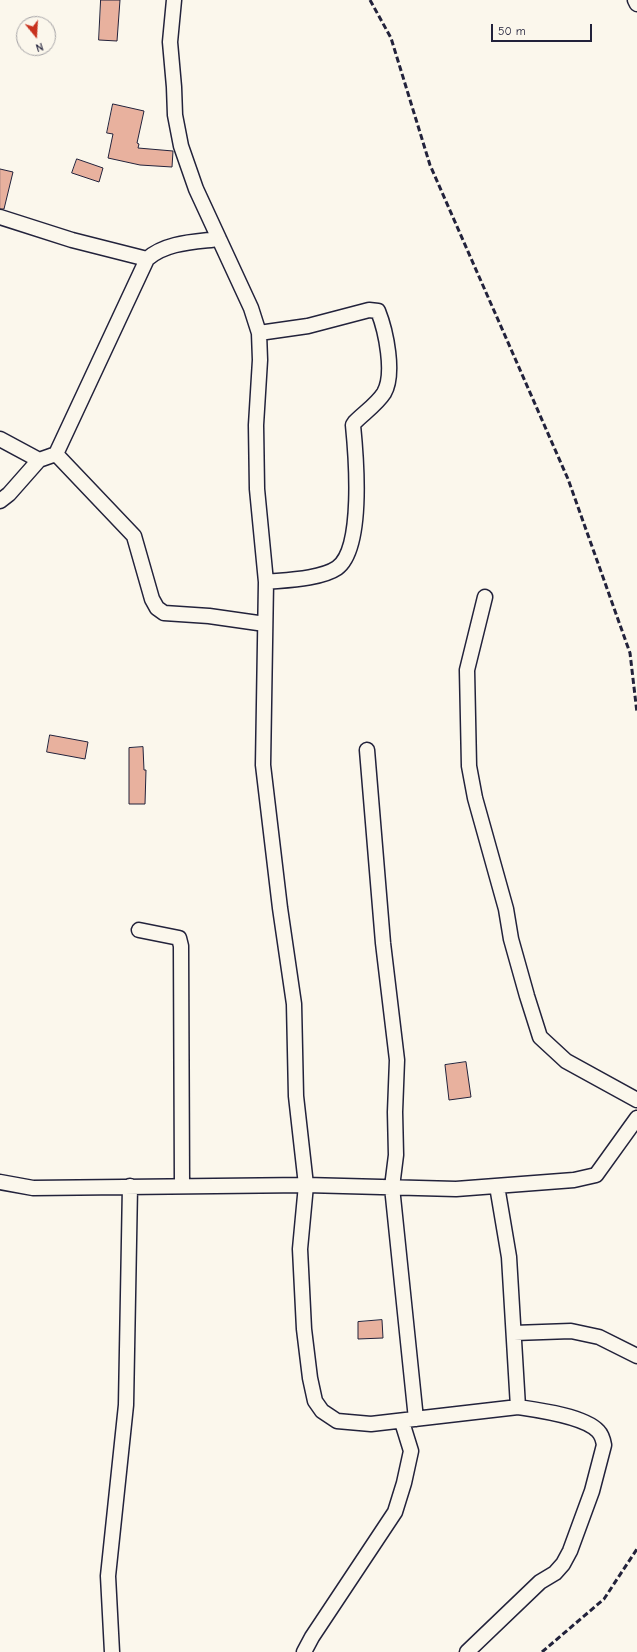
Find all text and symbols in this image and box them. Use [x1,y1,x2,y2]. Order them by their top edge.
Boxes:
north arrow [16,16,56,56]
scale bar [493,16,594,42]
text: 50 m [498,24,526,38]
text: N [34,40,45,54]

